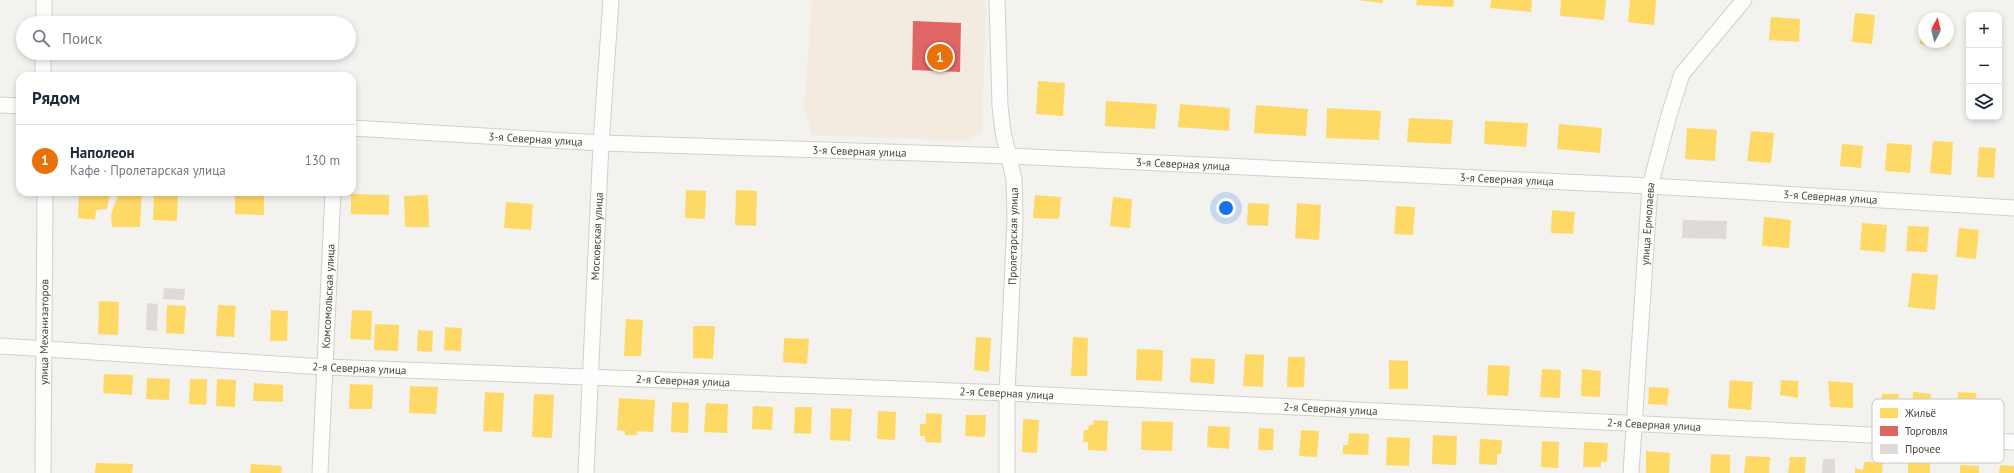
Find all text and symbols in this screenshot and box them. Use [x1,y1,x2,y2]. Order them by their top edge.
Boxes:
north arrow [1918,12,1954,48]
map controls [1966,12,2002,120]
button: + [1966,12,2002,48]
search box [16,16,356,60]
icon: search [30,27,52,49]
text: Поиск [62,29,102,48]
pin: 1 [927,42,953,72]
button: − [1966,48,2002,84]
button: layers [1966,84,2002,120]
text: Рядом [32,87,80,109]
street label: 3-я Северная улица [488,129,583,149]
text: Наполеон [70,143,135,162]
street label: 3-я Северная улица [812,143,907,160]
text: 1 [41,152,49,169]
text: 130 m [305,152,340,169]
street label: 3-я Северная улица [1136,155,1231,173]
text: Кафе · Пролетарская улица [70,162,226,179]
street label: 3-я Северная улица [1459,170,1554,188]
street label: улица Ермолаева [1638,180,1658,266]
street label: Пролетарская улица [1005,187,1021,285]
street label: 3-я Северная улица [1783,187,1878,207]
street label: Московская улица [588,192,606,281]
your location [1216,198,1236,218]
street label: Комсомольская улица [319,243,338,349]
street label: улица Механизаторов [37,279,51,385]
street label: 2-я Северная улица [312,359,407,377]
street label: 2-я Северная улица [636,372,730,389]
street label: 2-я Северная улица [959,384,1054,402]
street label: 2-я Северная улица [1283,399,1378,418]
legend [1872,399,2004,463]
text: Жильё [1904,406,1936,420]
street label: 2-я Северная улица [1607,415,1702,434]
text: Торговля [1905,424,1948,438]
text: Прочее [1905,442,1941,456]

